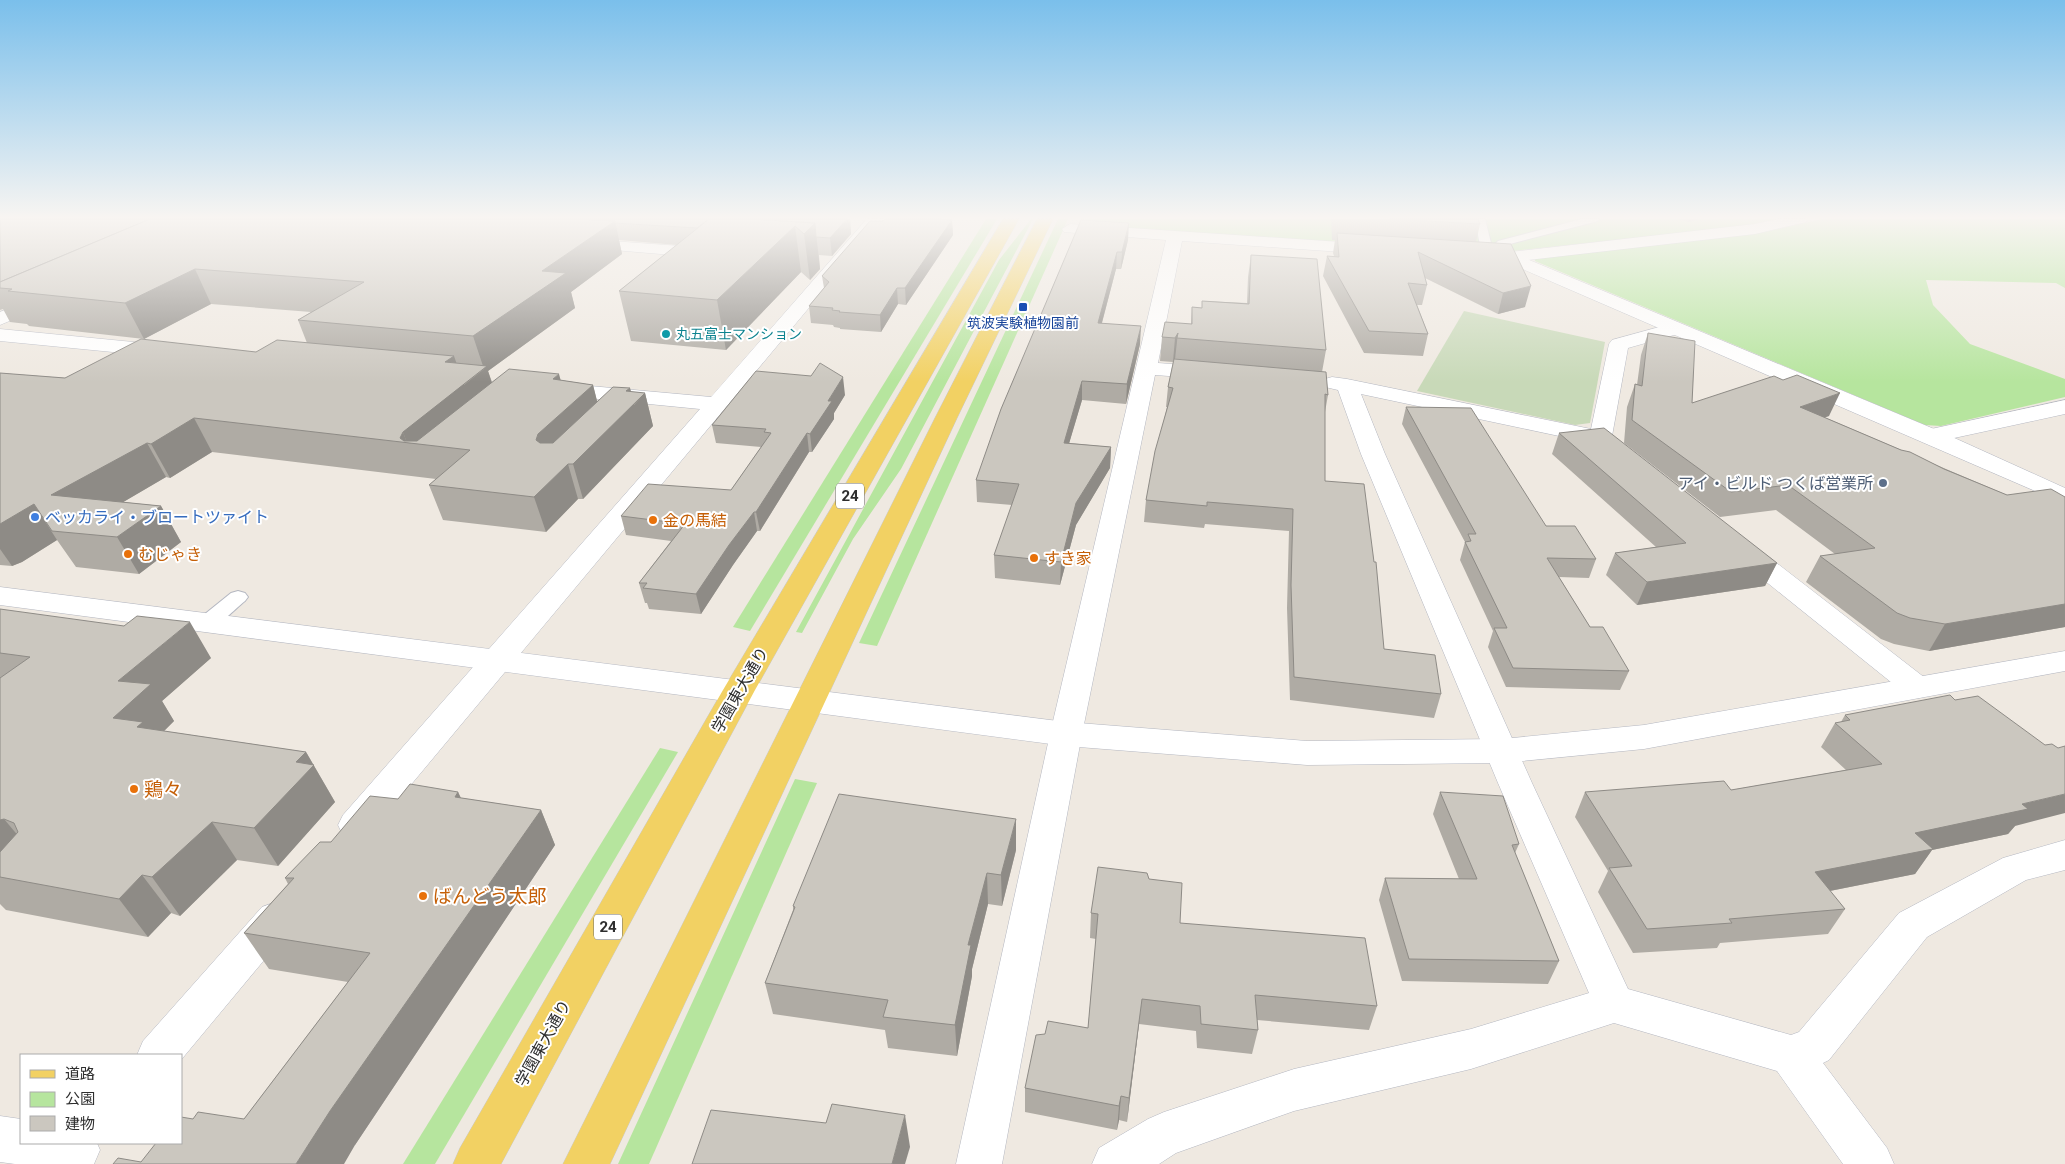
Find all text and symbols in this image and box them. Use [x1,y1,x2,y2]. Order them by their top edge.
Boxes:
marker: 筑波実験植物園前 [1017,301,1029,313]
place label: 筑波実験植物園前 [967,315,1079,331]
place label: 丸五富士マンション [676,326,802,342]
marker: 丸五富士マンション [660,328,672,340]
place label: アイ・ビルド つくば営業所 [1678,474,1873,493]
marker: アイ・ビルド つくば営業所 [1877,477,1889,489]
road number: 24 [836,484,864,508]
place label: ベッカライ・ブロートツァイト [45,508,269,527]
marker: ベッカライ・ブロートツァイト [29,511,41,523]
place label: 金の馬結 [663,511,727,530]
marker: 金の馬結 [647,514,659,526]
place label: むじゃき [138,545,202,564]
marker: むじゃき [122,548,134,560]
place label: すき家 [1044,549,1092,568]
marker: すき家 [1028,552,1040,564]
street label: 学園東大通り [708,644,772,736]
place label: 鶏々 [144,778,182,801]
marker: 鶏々 [128,783,140,795]
place label: ばんどう太郎 [433,885,546,908]
marker: ばんどう太郎 [417,890,429,902]
road number: 24 [594,914,622,940]
street label: 学園東大通り [511,996,575,1090]
legend [20,1054,182,1144]
text: 道路 [65,1065,95,1083]
text: 公園 [65,1090,95,1108]
text: 建物 [65,1115,95,1133]

